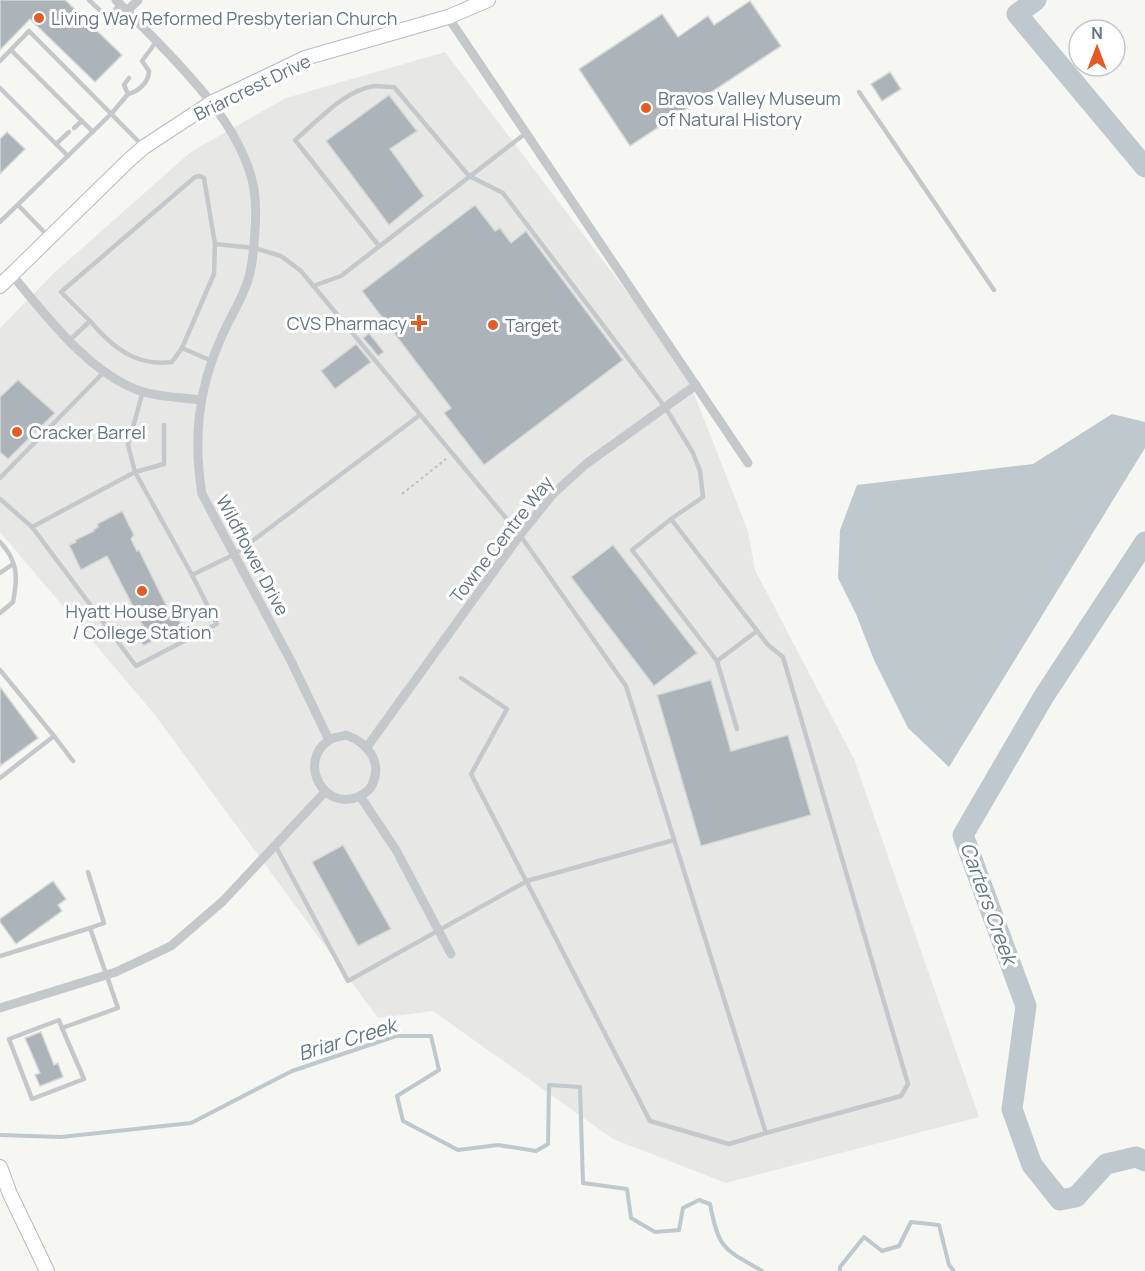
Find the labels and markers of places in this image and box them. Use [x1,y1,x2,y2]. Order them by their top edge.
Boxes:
place label: Living Way Reformed Presbyterian Church [51,6,397,30]
marker: Living Way Reformed Presbyterian Church [32,11,46,25]
place label: Bravos Valley Museum of Natural History [658,86,841,131]
marker: Bravos Valley Museum of Natural History [639,101,653,115]
place label: CVS Pharmacy [287,311,407,335]
place label: Target [505,313,559,337]
marker: CVS Pharmacy [412,316,426,330]
marker: Target [486,318,500,332]
place label: Cracker Barrel [29,420,146,444]
marker: Cracker Barrel [10,425,24,439]
marker: Hyatt House Bryan / College Station [135,584,149,598]
place label: Hyatt House Bryan / College Station [66,599,218,644]

